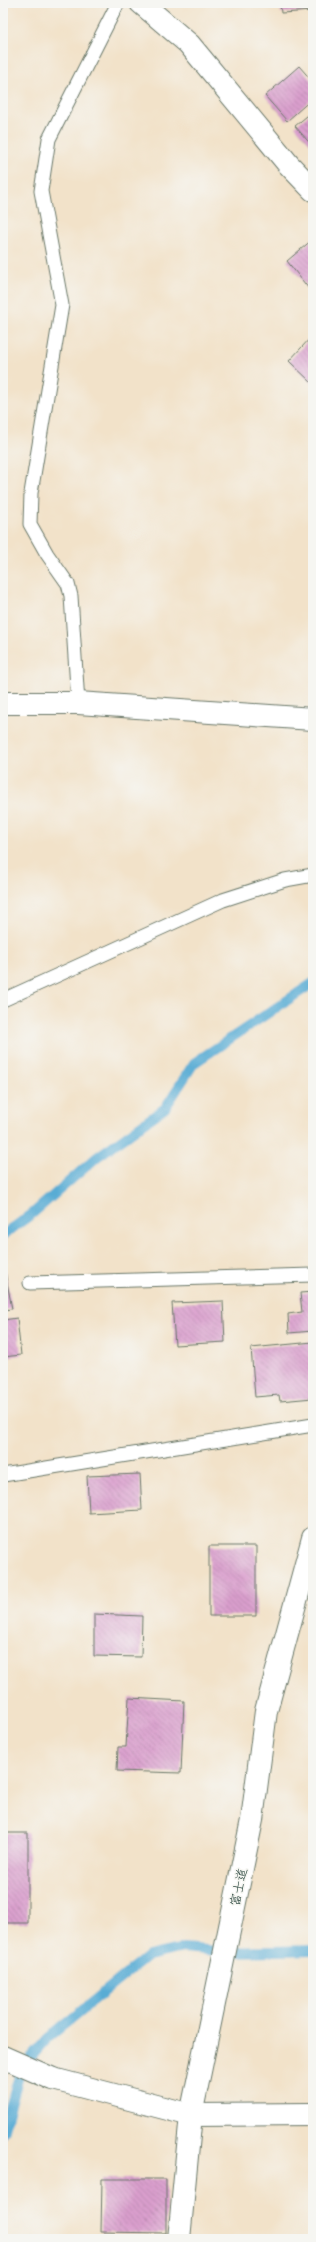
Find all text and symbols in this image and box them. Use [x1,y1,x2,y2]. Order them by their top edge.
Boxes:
street label: 富士道 [226,1866,252,1908]

